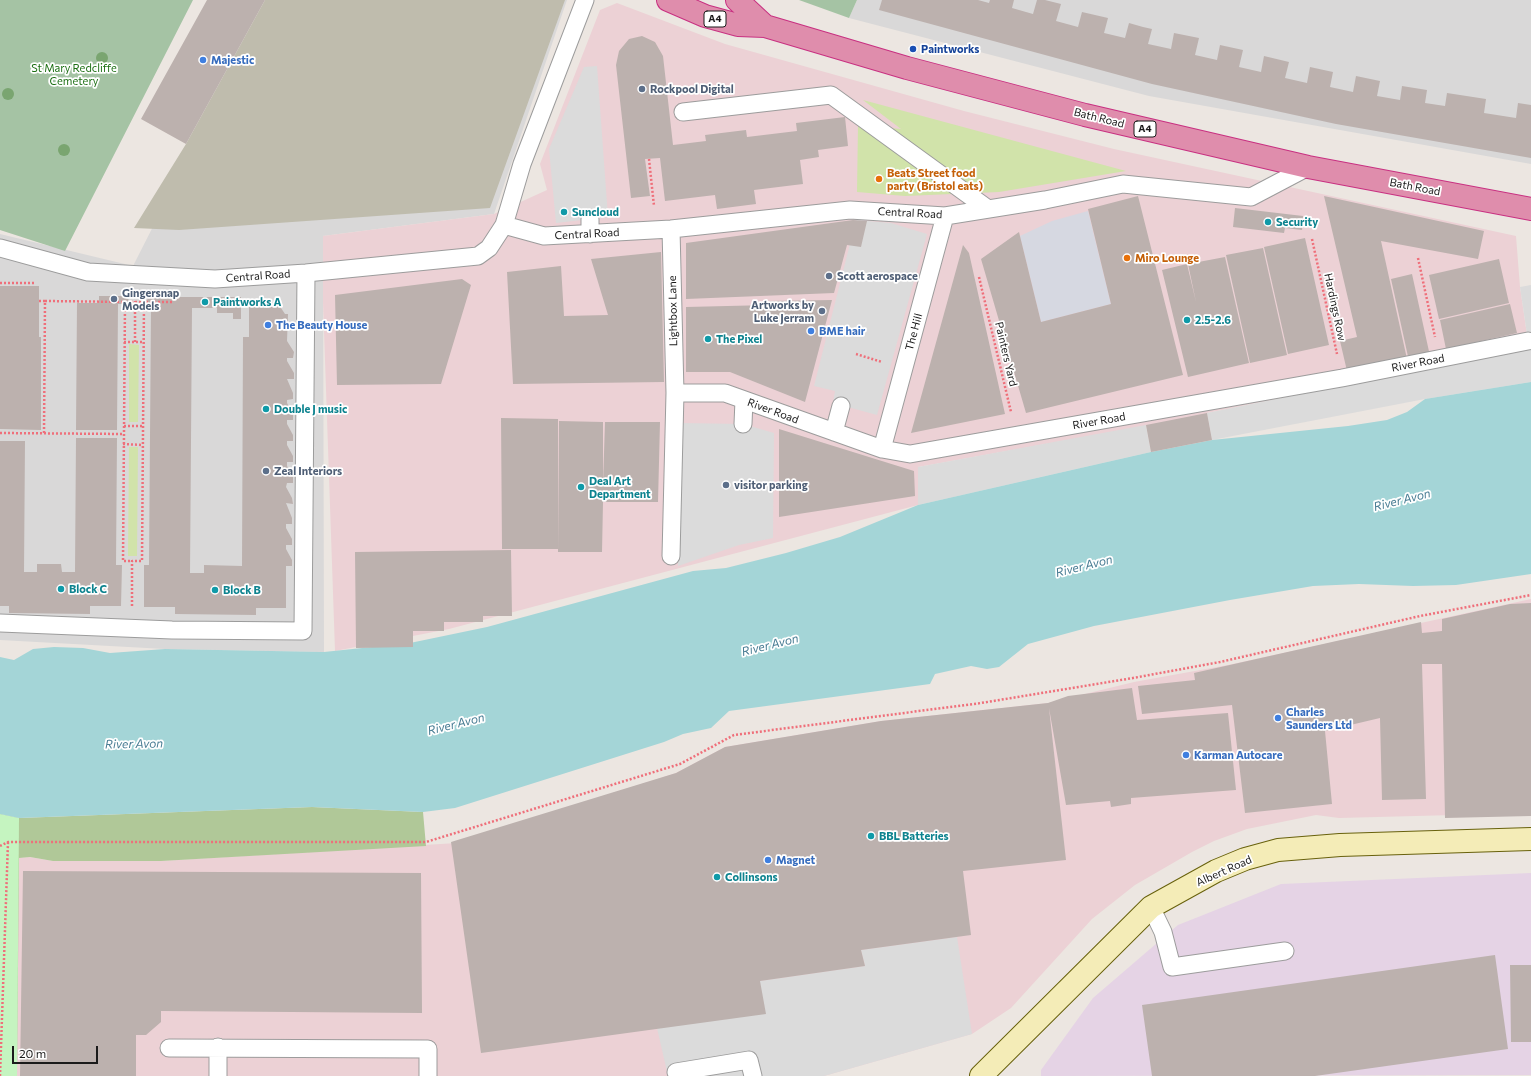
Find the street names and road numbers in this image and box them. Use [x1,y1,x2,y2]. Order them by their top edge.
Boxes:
road number: A4 [704,11,726,27]
street label: Bath Road [1072,105,1126,131]
road number: A4 [1134,121,1156,137]
street label: Bath Road [1388,176,1442,198]
street label: Central Road [877,205,943,221]
street label: Central Road [554,226,620,242]
street label: Central Road [225,267,291,285]
street label: Hardings Row [1321,272,1349,342]
street label: Lightbox Lane [666,275,680,347]
street label: The Hill [903,312,925,352]
street label: Painters Yard [992,320,1020,388]
street label: River Road [1390,351,1446,375]
street label: River Road [746,396,800,426]
street label: River Road [1071,410,1127,432]
street label: Albert Road [1194,853,1254,889]

